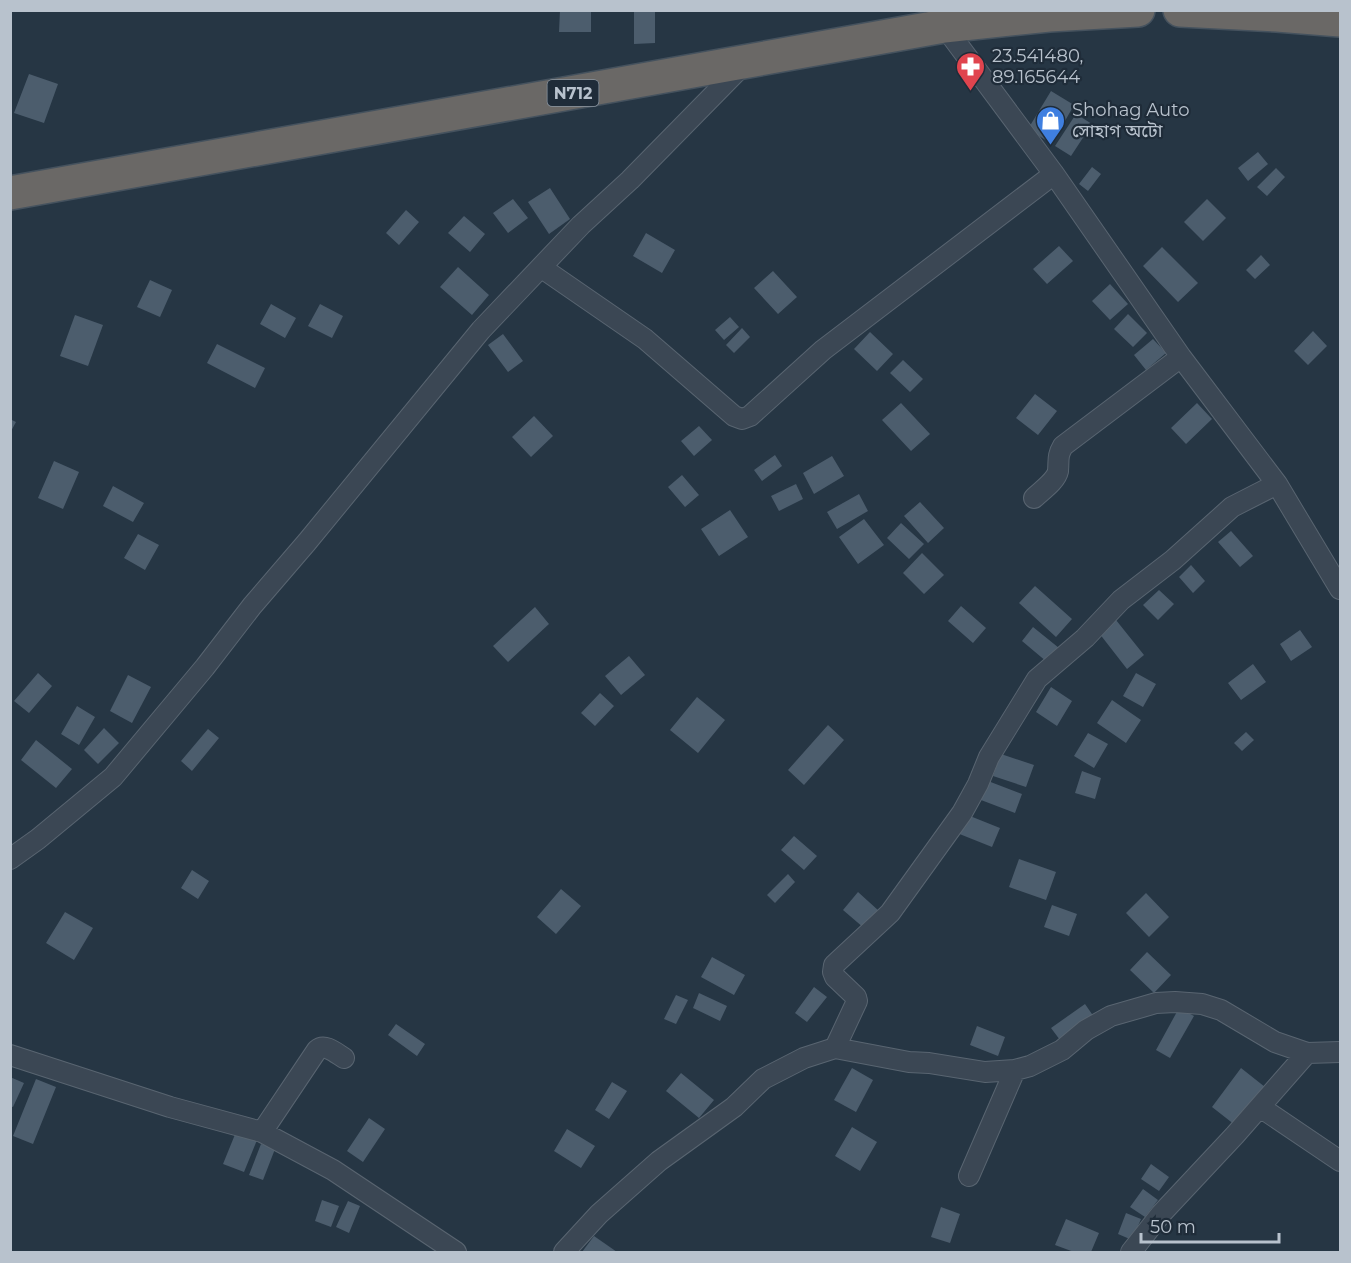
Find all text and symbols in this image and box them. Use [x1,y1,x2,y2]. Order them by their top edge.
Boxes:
place label: 23.541480, 89.165644 [992,45,1083,88]
pharmacy icon: 23.541480, 89.165644 [955,50,987,92]
road number: N712 [548,80,598,106]
place label: Shohag Auto সোহাগ অটো [1072,99,1189,142]
shop icon: Shohag Auto সোহাগ অটো [1035,104,1067,146]
scale bar [1141,1206,1279,1244]
text: 50 m [1150,1216,1196,1238]

